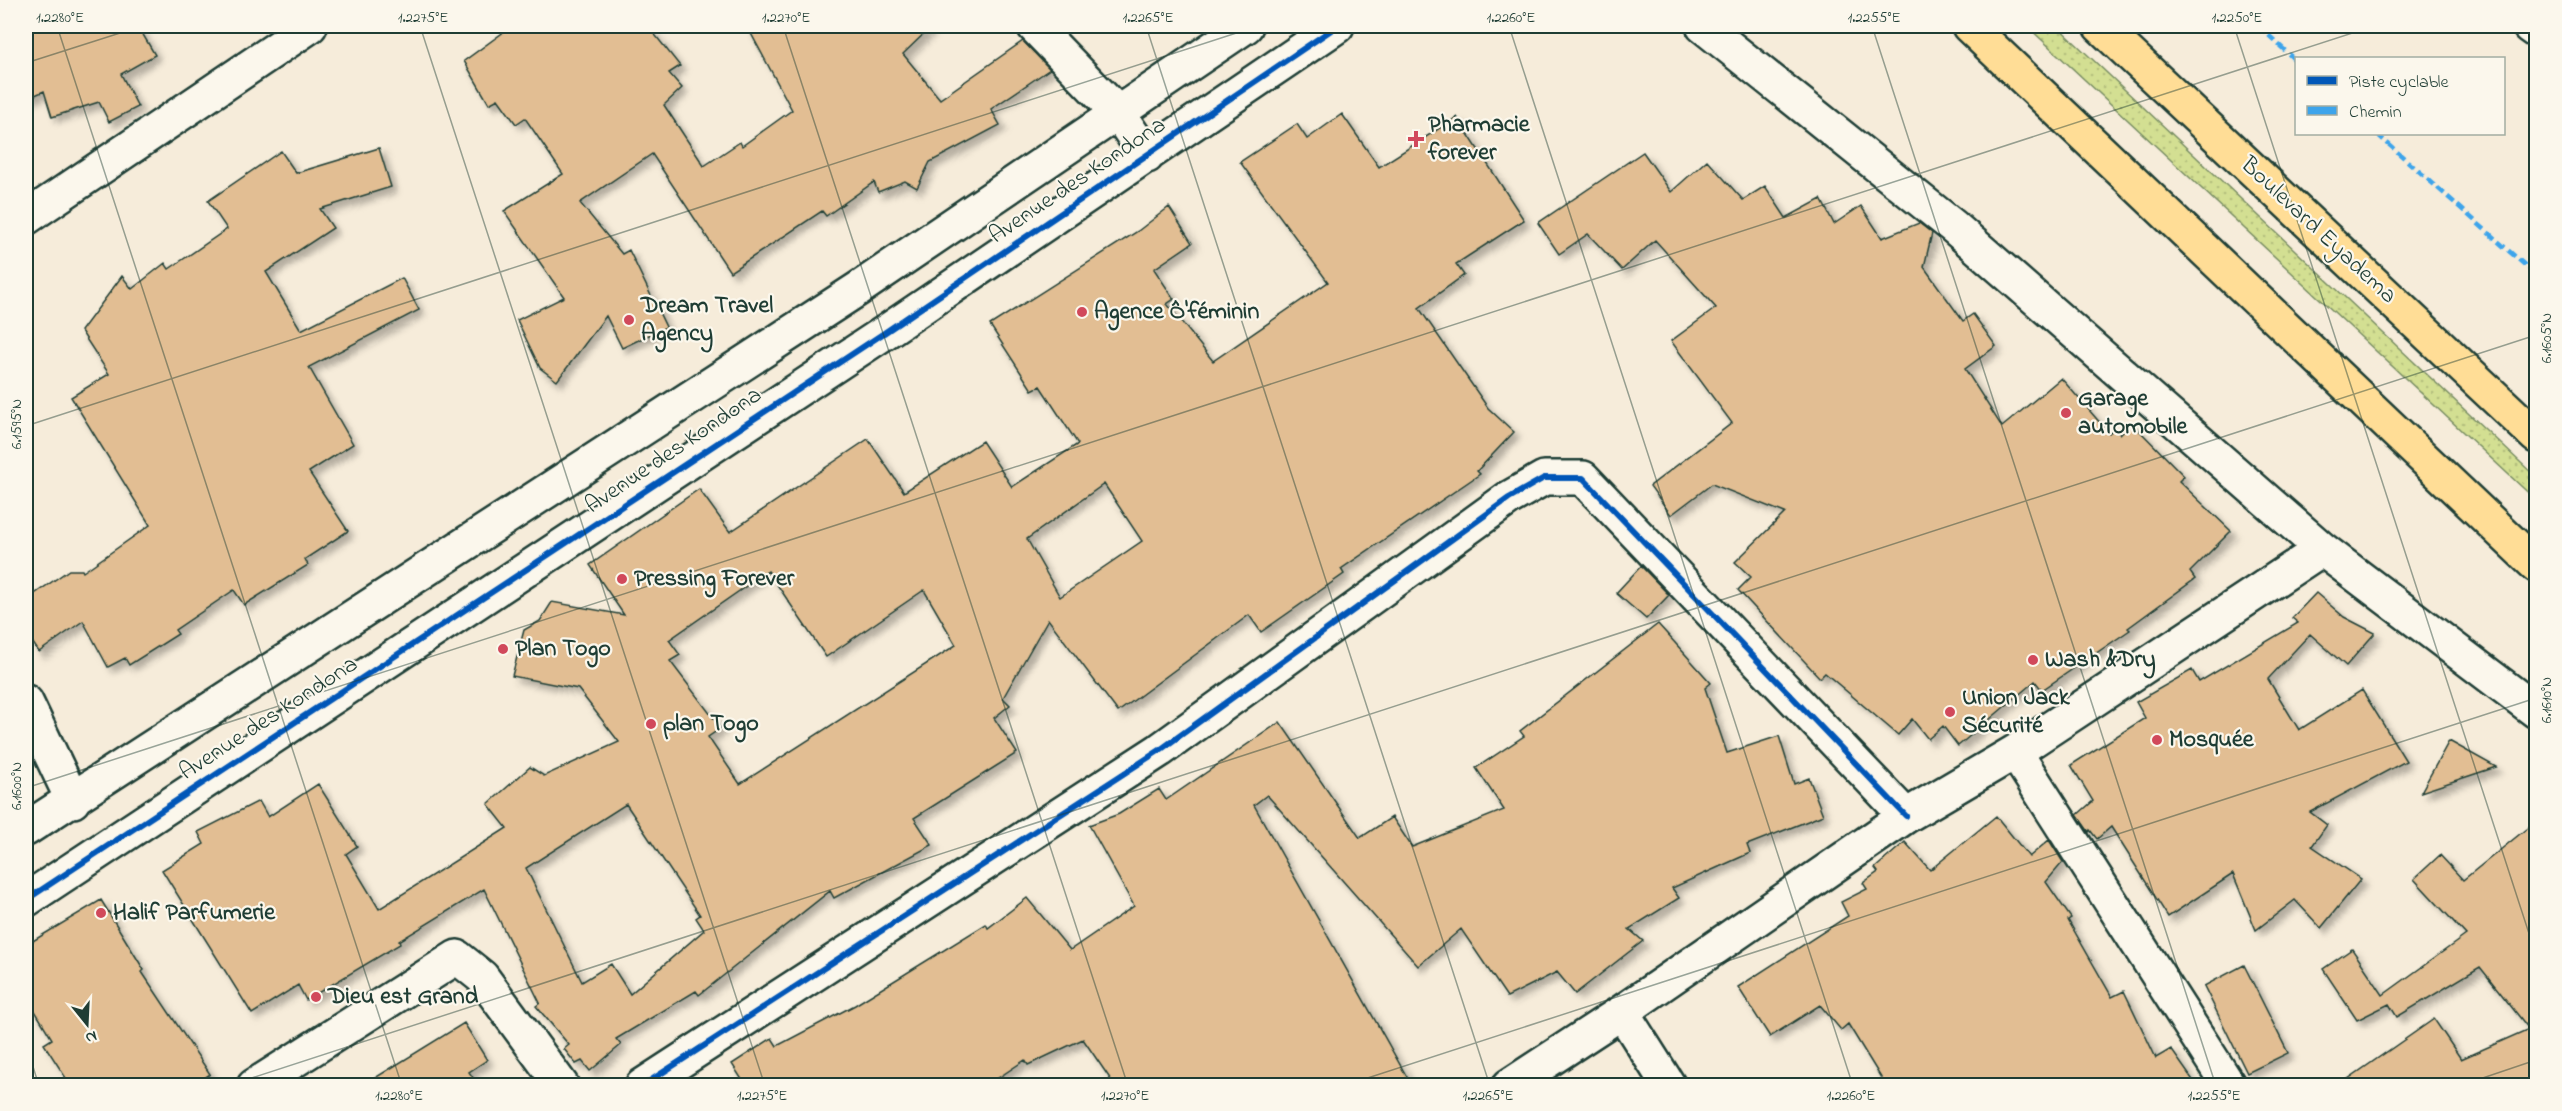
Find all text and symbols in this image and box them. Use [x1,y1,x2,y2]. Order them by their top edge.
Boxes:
text: 1.2280°E [36,7,84,29]
text: 1.2275°E [398,7,448,29]
text: 1.2270°E [762,7,810,29]
text: 1.2265°E [1122,7,1174,29]
text: 1.2260°E [1487,7,1535,29]
text: 1.2255°E [1847,7,1901,29]
text: 1.2250°E [2212,7,2262,29]
legend [2295,57,2505,135]
text: Piste cyclable [2349,70,2450,96]
text: Chemin [2349,100,2402,126]
place label: Pharmacie forever [1427,108,1531,171]
street label: Avenue des Kondona [982,109,1174,253]
marker: Pharmacie forever [1409,132,1423,146]
street label: Boulevard Eyadema [2230,148,2404,314]
place label: Dream Travel Agency [640,289,773,353]
place label: Agence Ô'féminin [1094,295,1259,331]
marker: Agence Ô'féminin [1075,305,1089,319]
marker: Dream Travel Agency [622,313,636,327]
text: 6.1605°N [2536,313,2558,363]
street label: Avenue des Kondona [578,379,770,523]
place label: Garage automobile [2078,382,2189,445]
text: 6.1595°N [6,399,28,449]
marker: Garage automobile [2059,406,2073,420]
place label: Pressing Forever [634,562,795,598]
marker: Pressing Forever [615,572,629,586]
place label: Plan Togo [515,632,611,668]
marker: Plan Togo [496,642,510,656]
place label: Wash &Dry [2045,643,2156,679]
street label: Avenue des Kondona [173,648,365,790]
marker: Wash &Dry [2026,653,2040,667]
text: 6.1610°N [2536,677,2558,723]
place label: Union Jack Sécurité [1962,681,2070,744]
marker: Union Jack Sécurité [1943,705,1957,719]
place label: plan Togo [663,707,759,743]
marker: plan Togo [644,717,658,731]
place label: Mosquée [2169,723,2255,758]
marker: Mosquée [2150,733,2164,747]
text: 6.1600°N [6,762,28,810]
place label: Halif Parfumerie [113,896,276,931]
marker: Halif Parfumerie [94,906,108,920]
place label: Dieu est Grand [327,980,479,1015]
marker: Dieu est Grand [309,990,323,1004]
north arrow [57,994,117,1054]
text: N [82,1023,100,1050]
text: 1.2280°E [375,1085,423,1107]
text: 1.2275°E [737,1085,787,1107]
text: 1.2270°E [1101,1085,1149,1107]
text: 1.2265°E [1462,1085,1514,1107]
text: 1.2260°E [1827,1085,1875,1107]
text: 1.2255°E [2187,1085,2241,1107]

